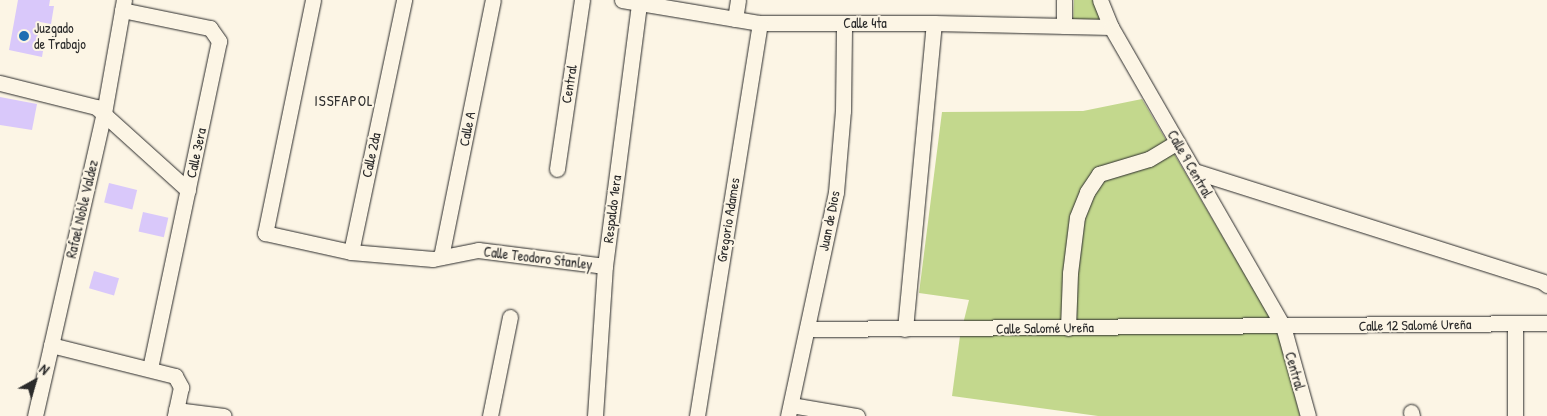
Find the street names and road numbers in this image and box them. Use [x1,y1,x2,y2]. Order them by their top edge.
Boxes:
street label: Calle 4ta [843,15,887,31]
street label: Central [558,63,580,105]
street label: Calle A [455,110,479,148]
street label: Calle 3era [183,126,209,180]
street label: Calle 9 Central [1164,127,1216,201]
street label: Calle 2da [358,131,384,179]
street label: Rafael Noble Valdez [63,158,101,260]
street label: Respaldo 1era [599,174,625,244]
street label: Gregorio Adames [713,177,743,263]
street label: Juan de Dios [815,190,843,252]
street label: Calle Teodoro Stanley [483,243,593,273]
street label: Calle 12 Salomé Ureña [1358,316,1472,334]
street label: Calle Salomé Ureña [996,319,1094,337]
street label: Central [1282,350,1308,392]

